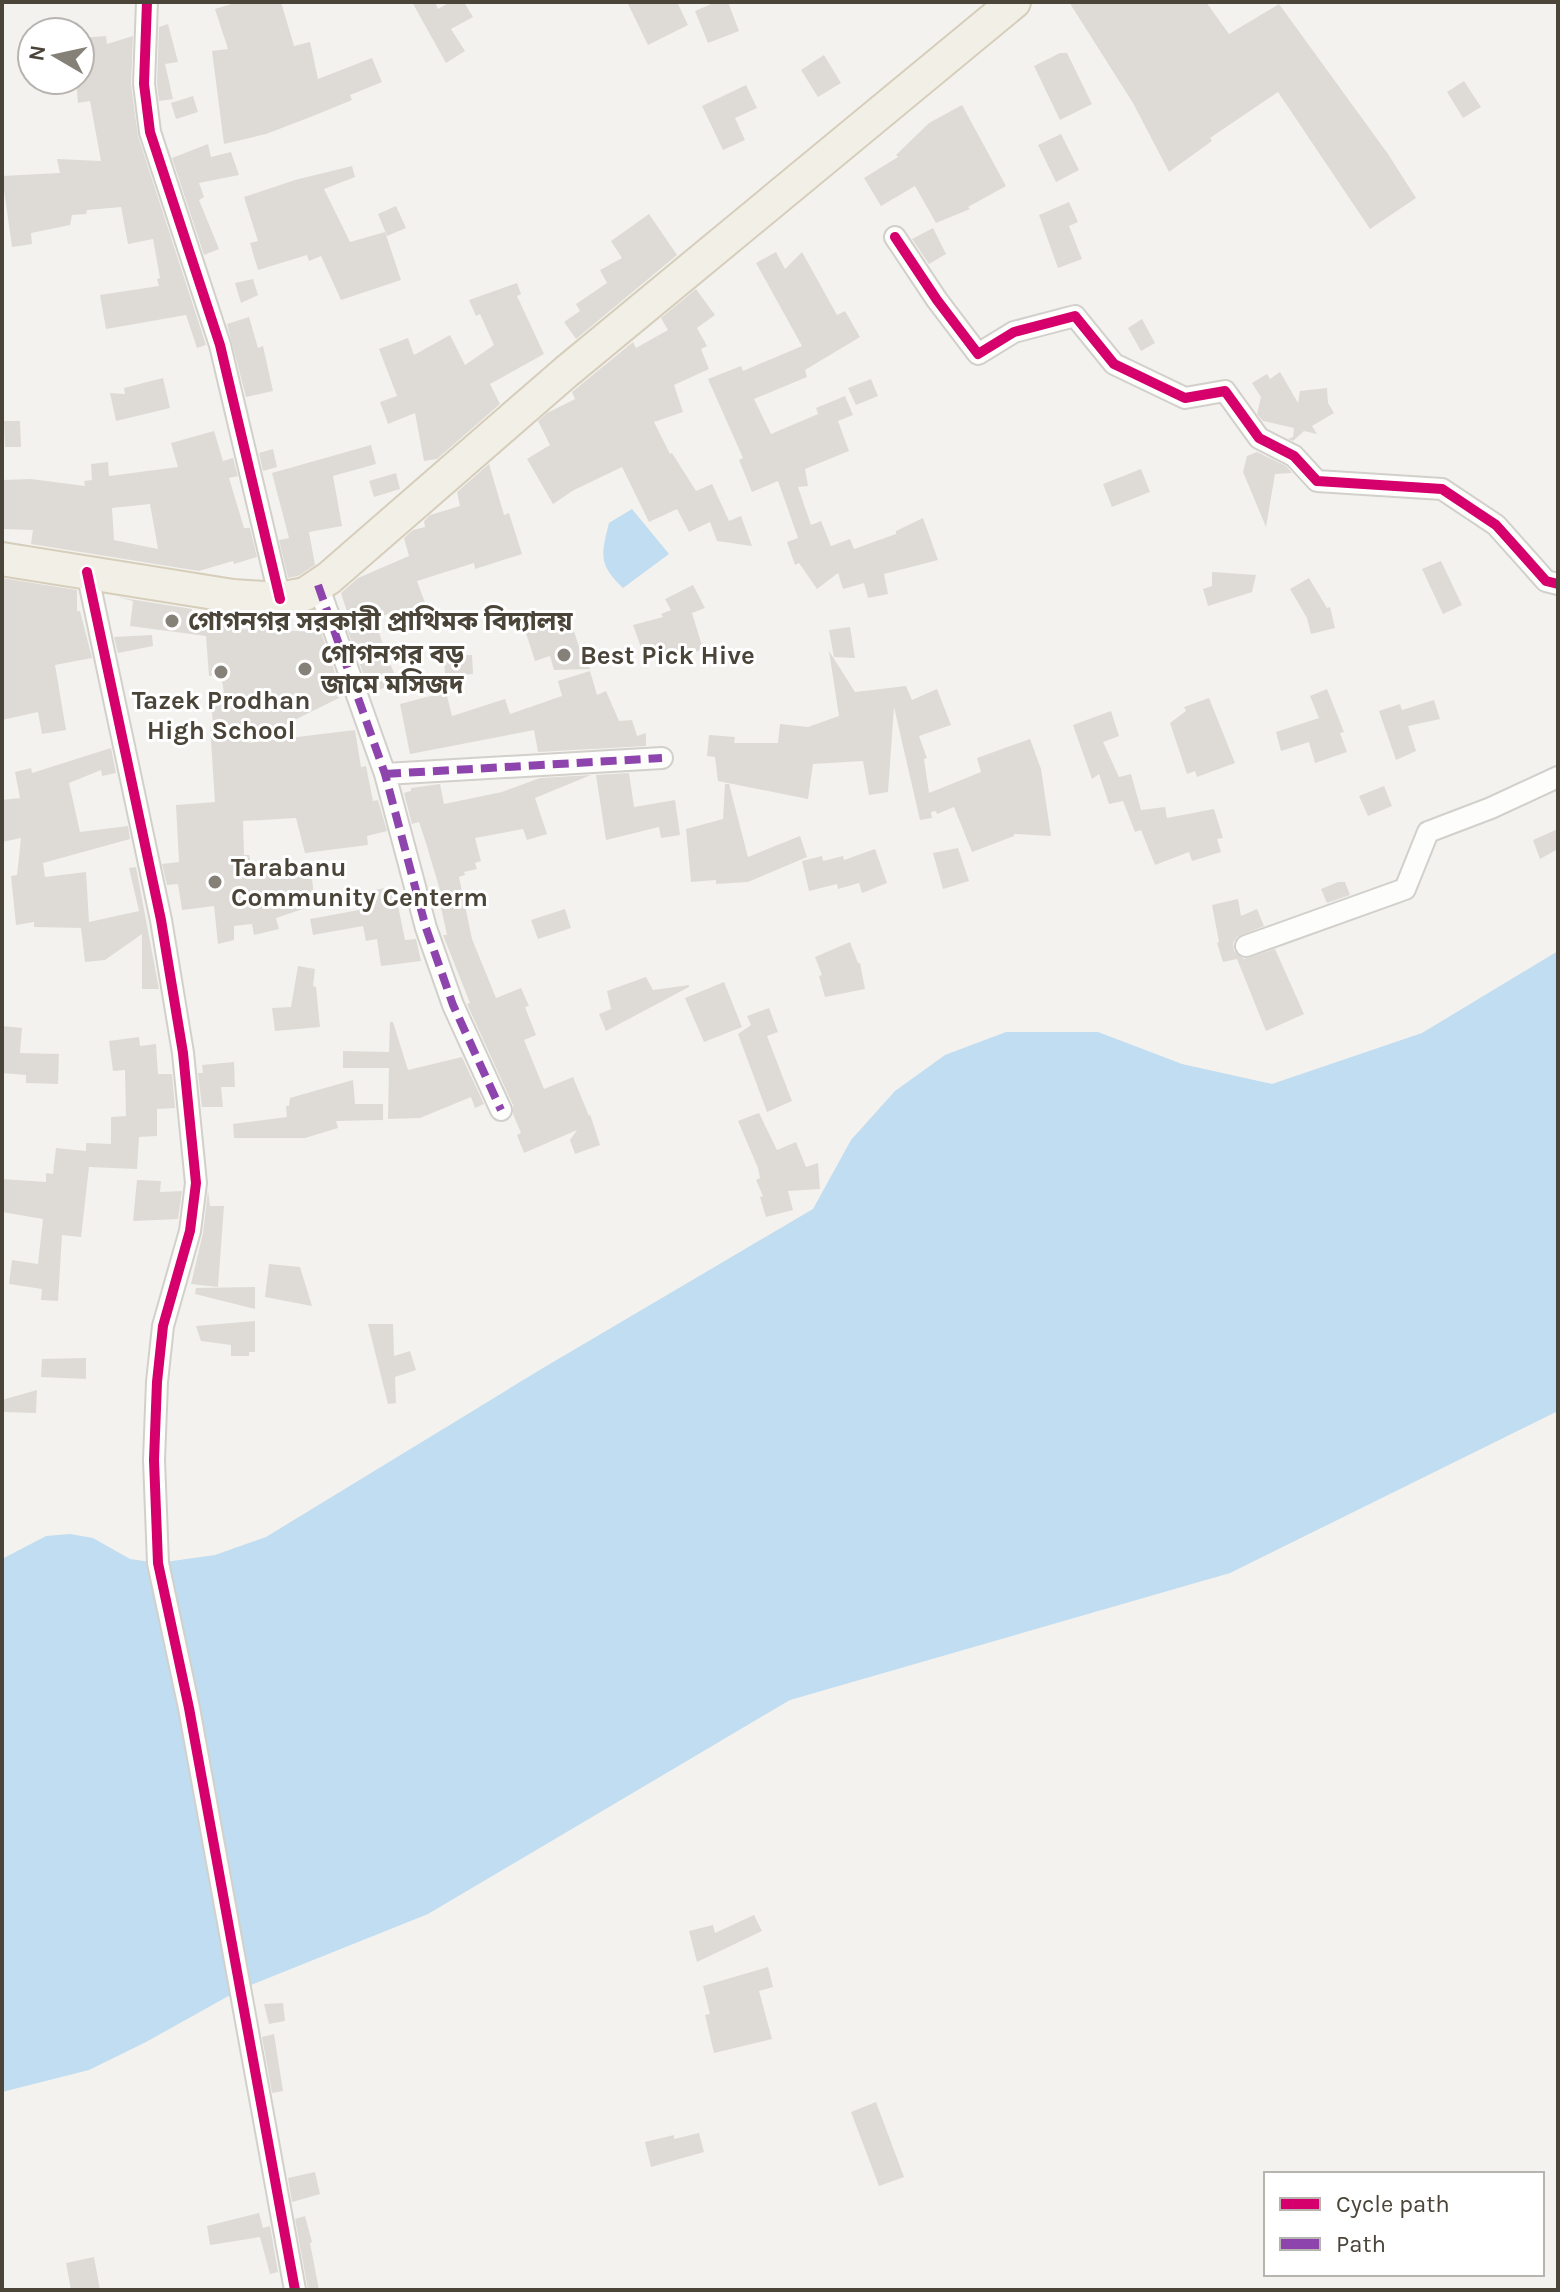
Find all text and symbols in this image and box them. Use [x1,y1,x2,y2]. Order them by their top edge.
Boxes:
north arrow [16,16,96,96]
text: N [23,43,51,63]
place label: গোগনগর সরকারী প্রাথিমক বিদ্যালয় [188,605,573,637]
marker: গোগনগর সরকারী প্রাথিমক বিদ্যালয় [163,612,181,630]
place label: গোগনগর বড় জামে মসিজদ [320,639,465,700]
place label: Best Pick Hive [580,640,755,671]
marker: Best Pick Hive [555,646,573,664]
marker: গোগনগর বড় জামে মসিজদ [296,660,314,678]
marker: Tazek Prodhan High School [212,663,230,681]
place label: Tazek Prodhan High School [132,685,310,746]
place label: Tarabanu Community Centerm [231,852,488,913]
marker: Tarabanu Community Centerm [206,873,224,891]
legend [1264,2172,1544,2276]
text: Cycle path [1336,2190,1450,2218]
text: Path [1336,2230,1386,2258]

